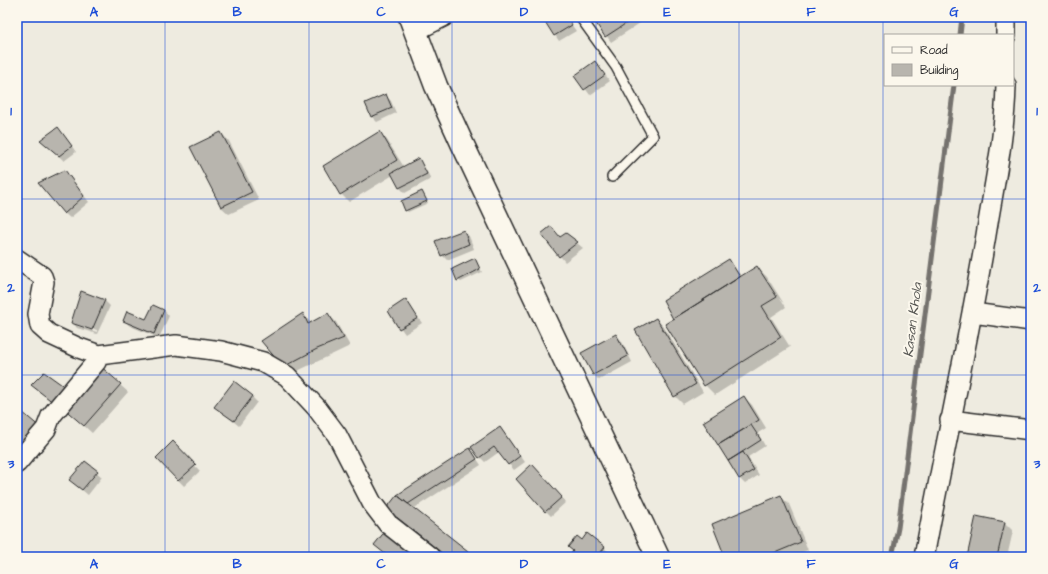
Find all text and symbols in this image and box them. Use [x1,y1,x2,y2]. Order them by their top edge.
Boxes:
text: A [90,3,99,21]
text: B [232,3,242,21]
text: C [376,3,386,21]
text: D [520,3,529,21]
text: E [663,3,671,21]
text: F [806,3,816,21]
text: G [949,3,959,21]
legend [884,34,1014,86]
text: Road [920,42,948,59]
text: Building [920,62,958,80]
text: 1 [10,102,12,120]
text: 1 [1036,102,1038,120]
text: 2 [6,279,15,297]
text: 2 [1032,279,1041,297]
water label: Kasan Khola [898,281,928,359]
text: 3 [7,455,15,473]
text: 3 [1033,455,1041,473]
text: A [90,555,99,573]
text: B [232,555,242,573]
text: C [376,555,386,573]
text: D [520,555,529,573]
text: E [663,555,671,573]
text: F [806,555,816,573]
text: G [949,555,959,573]

